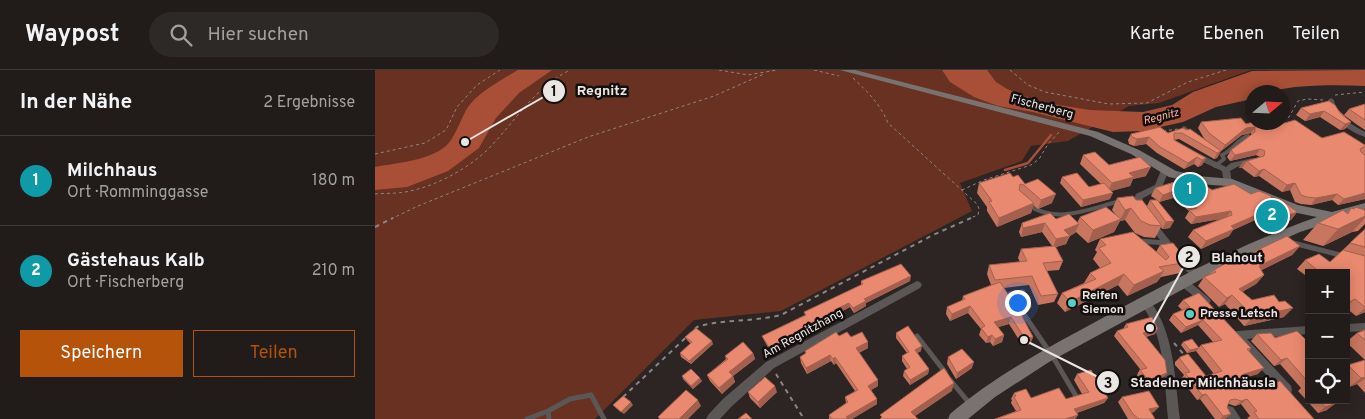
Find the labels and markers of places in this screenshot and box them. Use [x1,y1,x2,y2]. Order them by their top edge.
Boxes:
callout: Regnitz [542,76,637,105]
pin: 1 [1174,171,1206,209]
pin: 2 [1256,197,1288,235]
callout: Blahout [1177,242,1273,271]
place label: Reifen Siemon [1082,288,1124,318]
marker: Reifen Siemon [1066,297,1078,309]
place label: Presse Letsch [1200,306,1278,322]
marker: Presse Letsch [1184,308,1196,320]
callout: Stadelner Milchhäusla [1095,368,1286,397]

